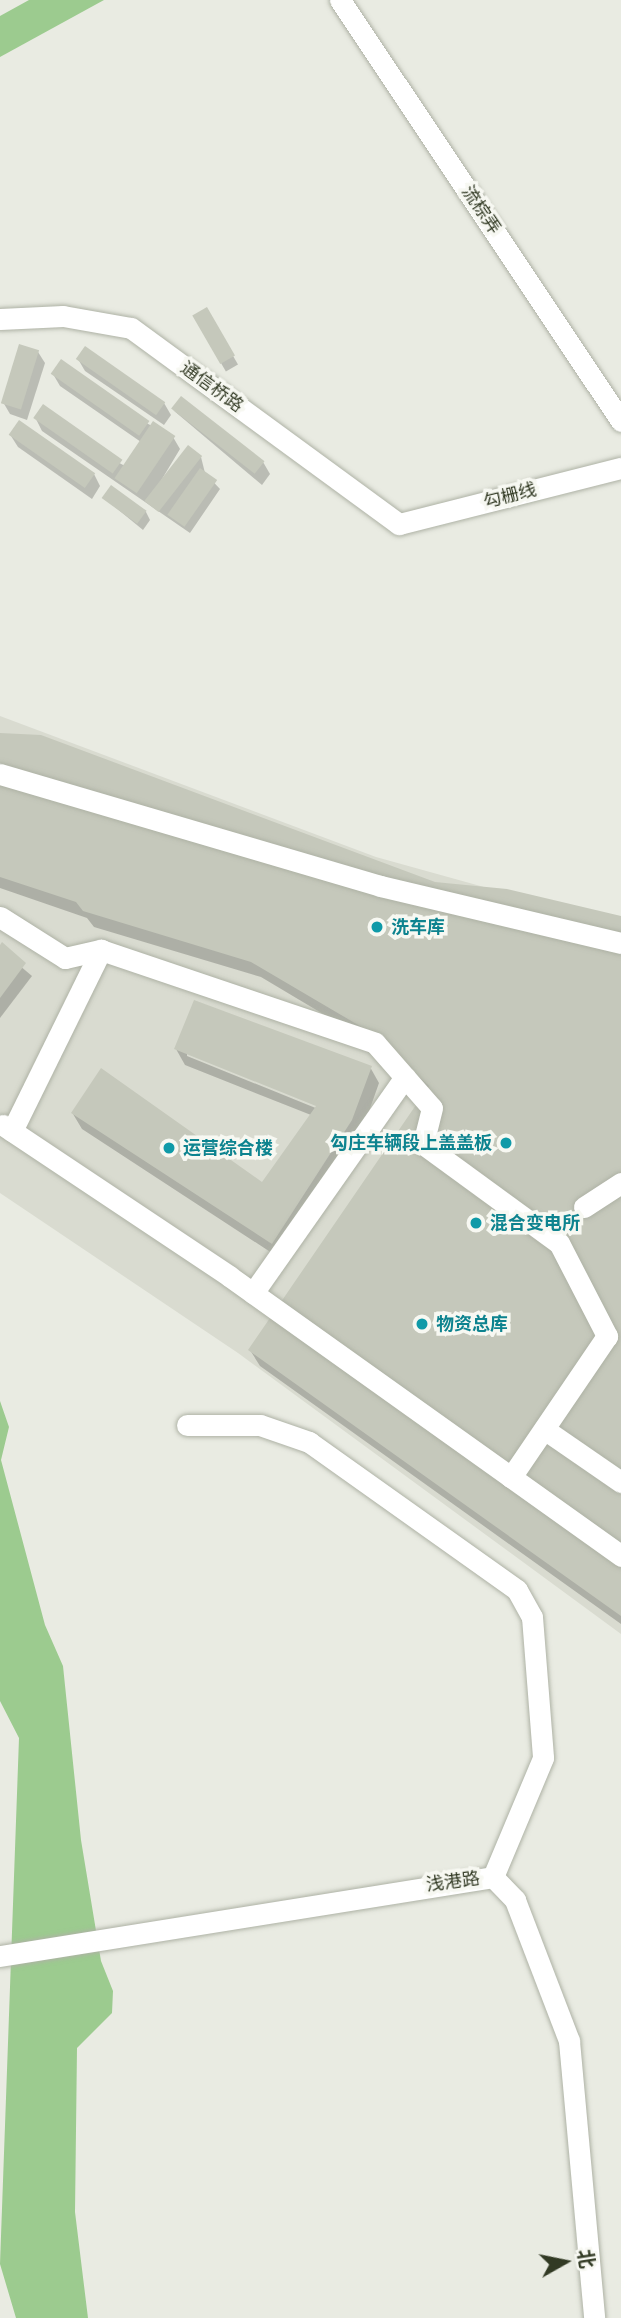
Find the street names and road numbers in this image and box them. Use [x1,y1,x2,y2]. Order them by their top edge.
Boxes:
street label: 流棕弄 [457,182,505,238]
street label: 通信桥路 [177,357,247,417]
street label: 勾栅线 [481,479,539,513]
street label: 浅港路 [425,1868,481,1896]

